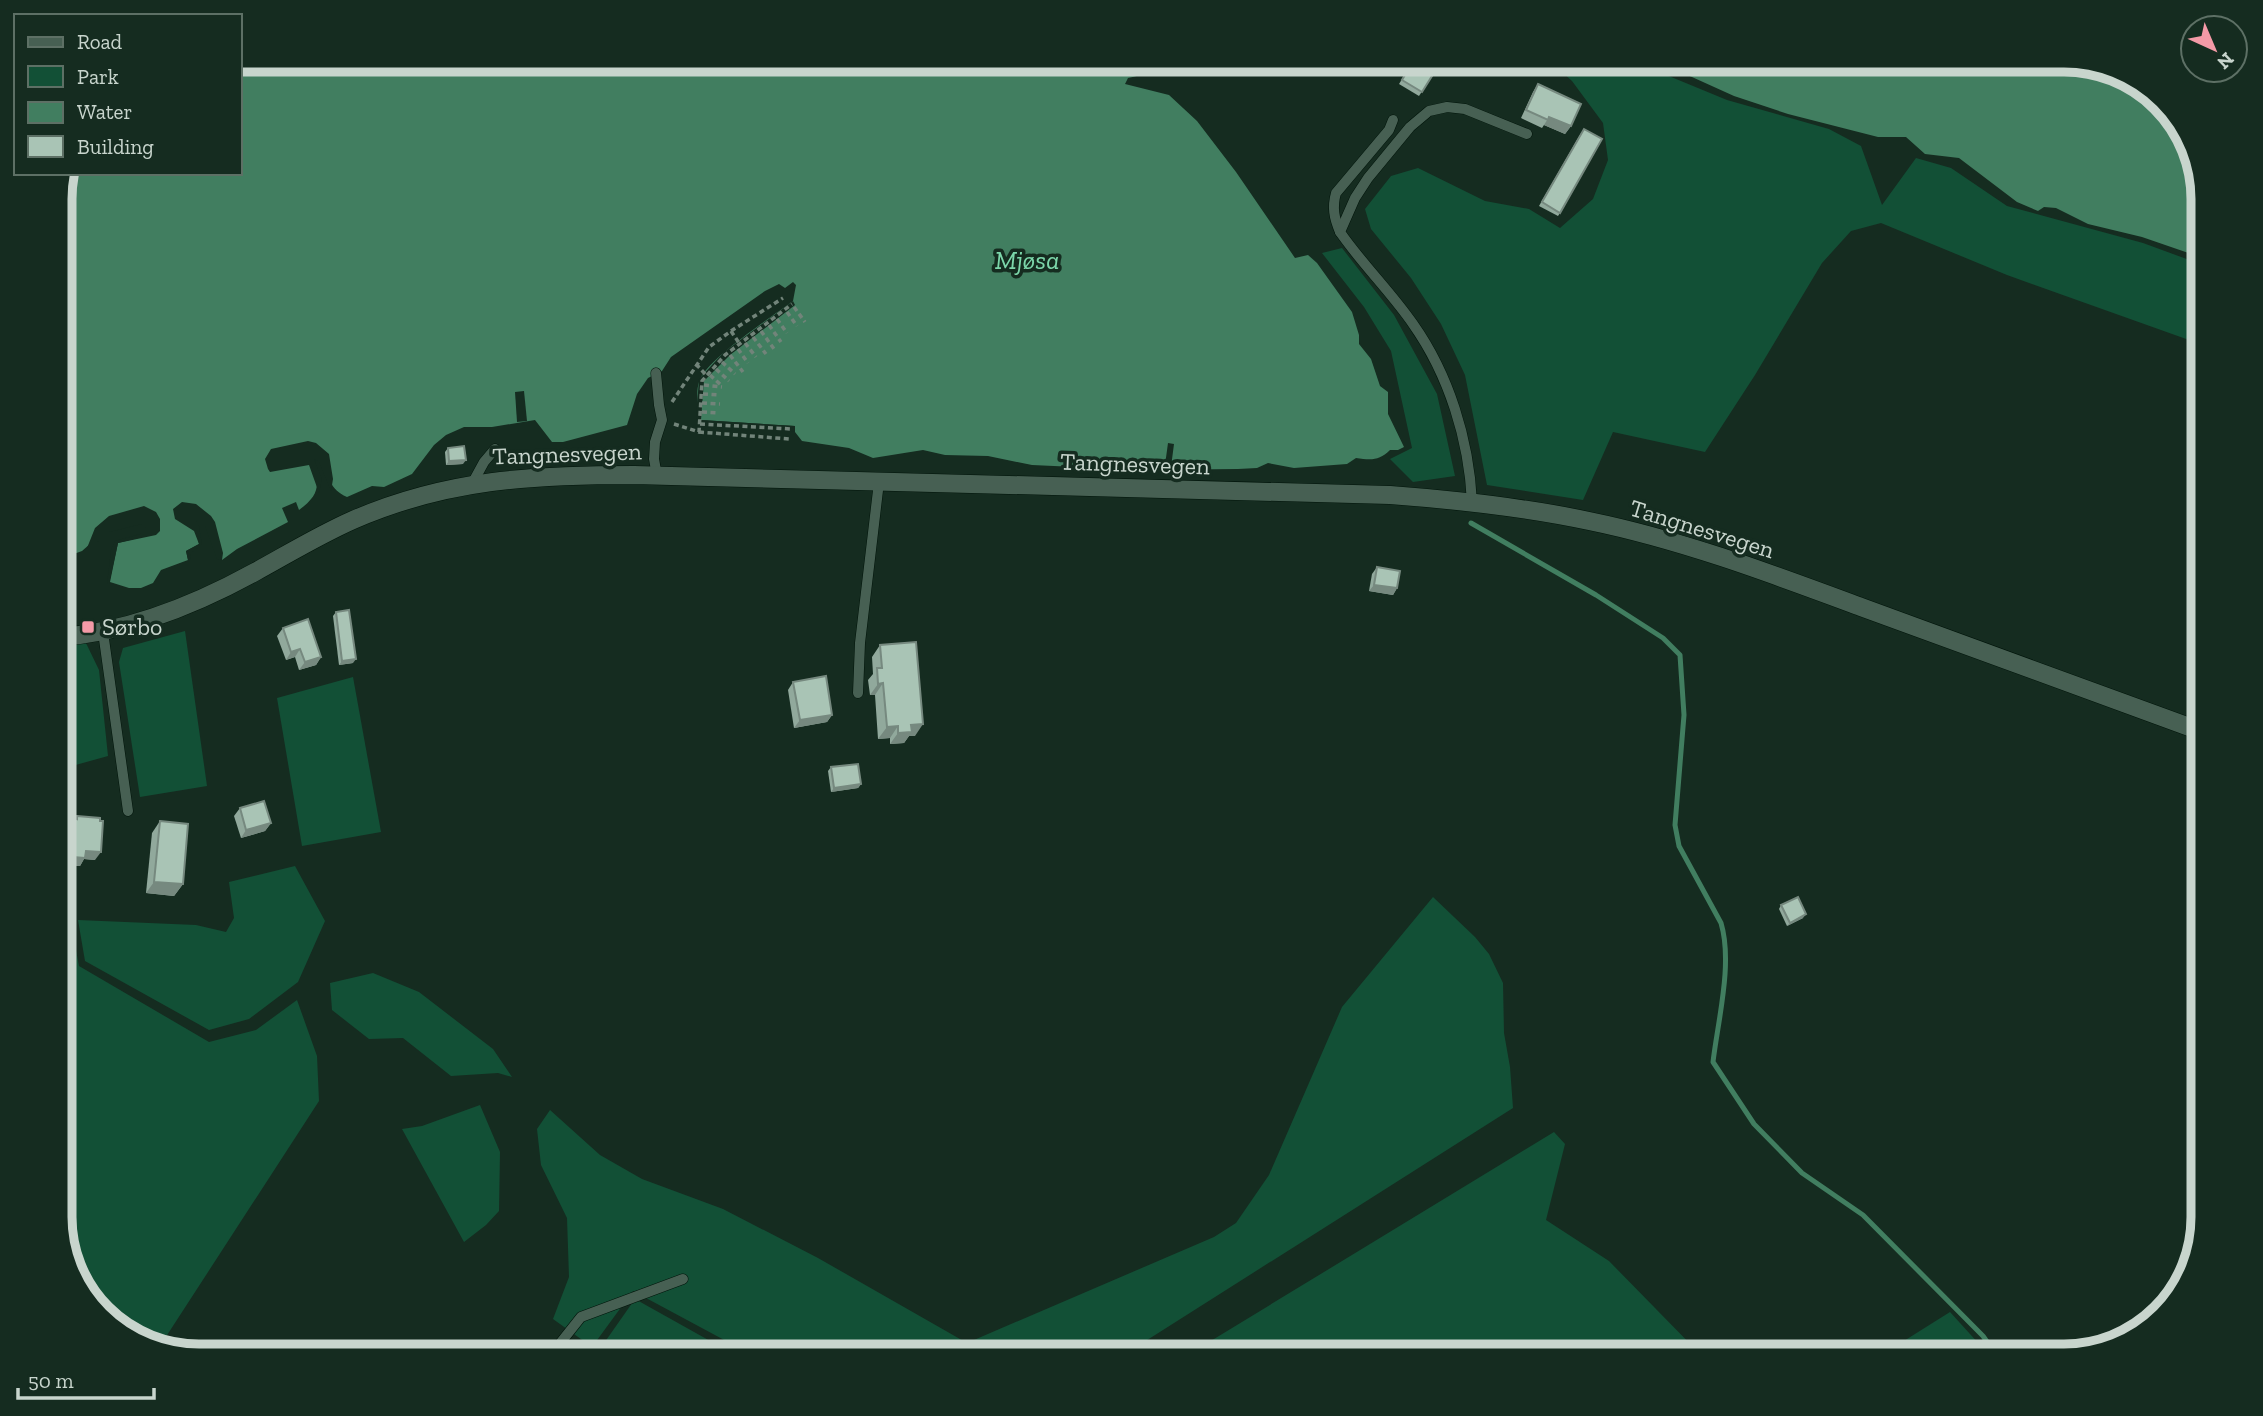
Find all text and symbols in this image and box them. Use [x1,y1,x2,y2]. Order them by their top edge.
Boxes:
legend [14,14,242,175]
north arrow [2179,14,2249,84]
text: Road [77,29,123,54]
text: N [2212,48,2239,74]
text: Park [77,64,119,89]
text: Water [77,99,132,124]
text: Building [77,134,154,159]
water label: Mjøsa [995,244,1059,276]
street label: Tangnesvegen [492,436,642,471]
street label: Tangnesvegen [1060,446,1210,481]
street label: Tangnesvegen [1626,493,1778,564]
place label: Sørbo [102,612,162,641]
marker: Sørbo [80,619,96,635]
scale bar [18,1356,154,1400]
text: 50 m [28,1368,74,1393]

